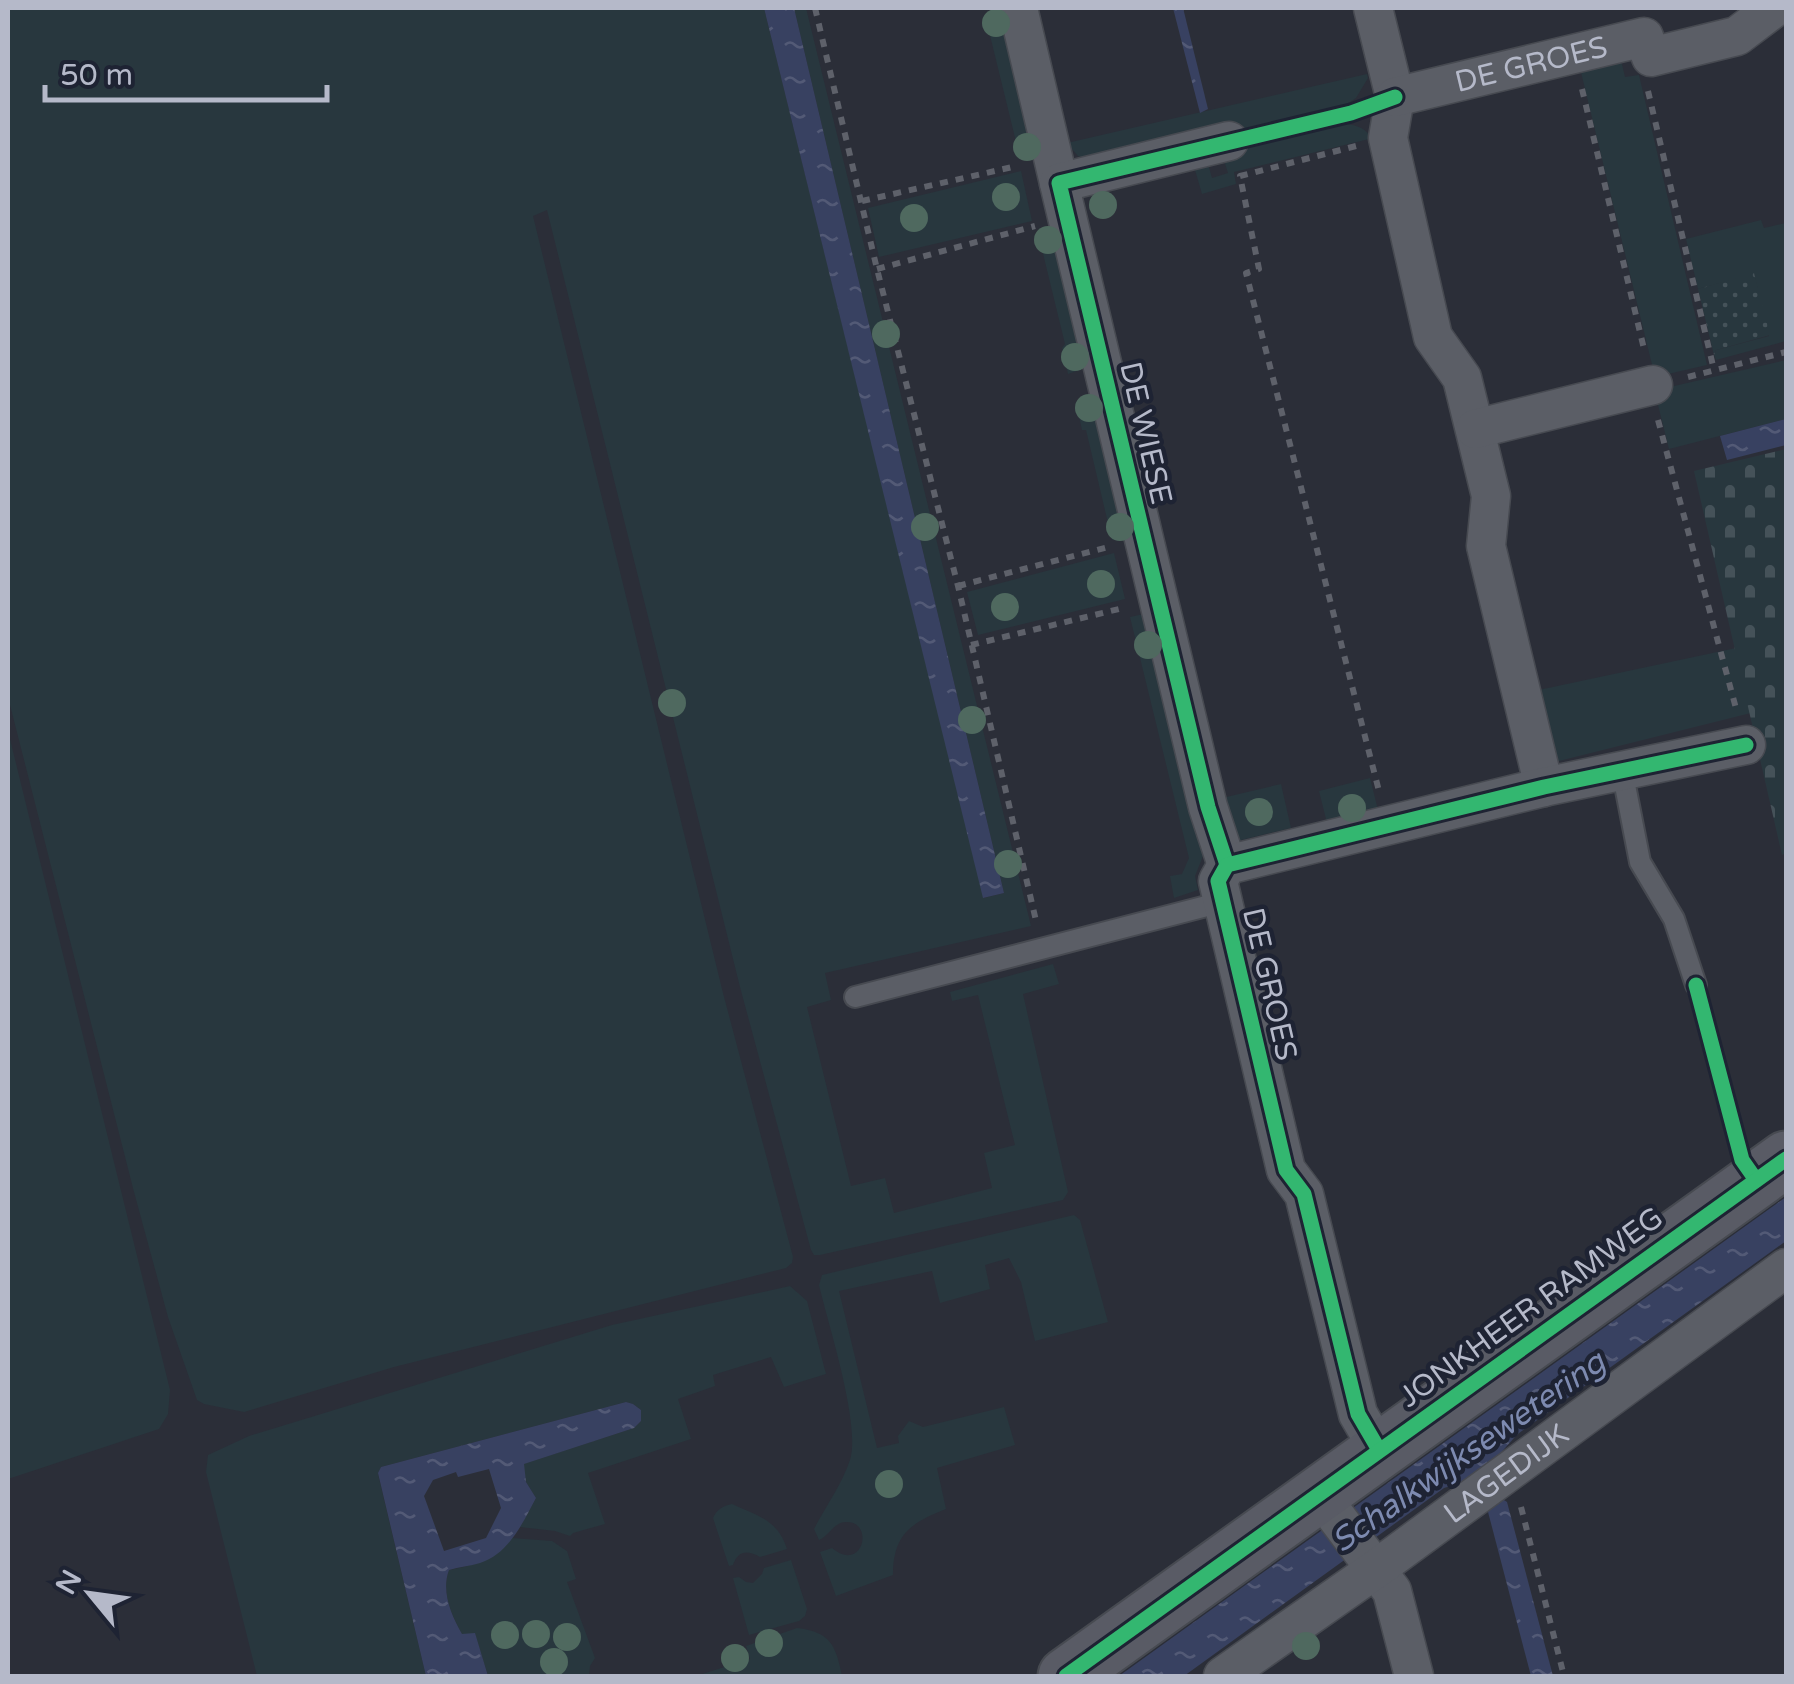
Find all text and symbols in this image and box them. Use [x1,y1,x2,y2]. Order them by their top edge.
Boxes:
street label: DE GROES [1451,28,1611,101]
scale bar [45,40,328,102]
text: 50 m [60,57,133,94]
street label: DE WIESE [1111,358,1180,508]
street label: DE GROES [1234,904,1305,1064]
street label: JONKHEER RAMWEG [1392,1199,1671,1416]
water label: Schalkwijksewetering [1325,1342,1614,1561]
street label: LAGEDIJK [1437,1416,1576,1532]
north arrow [40,1544,140,1644]
text: N [49,1564,89,1600]

